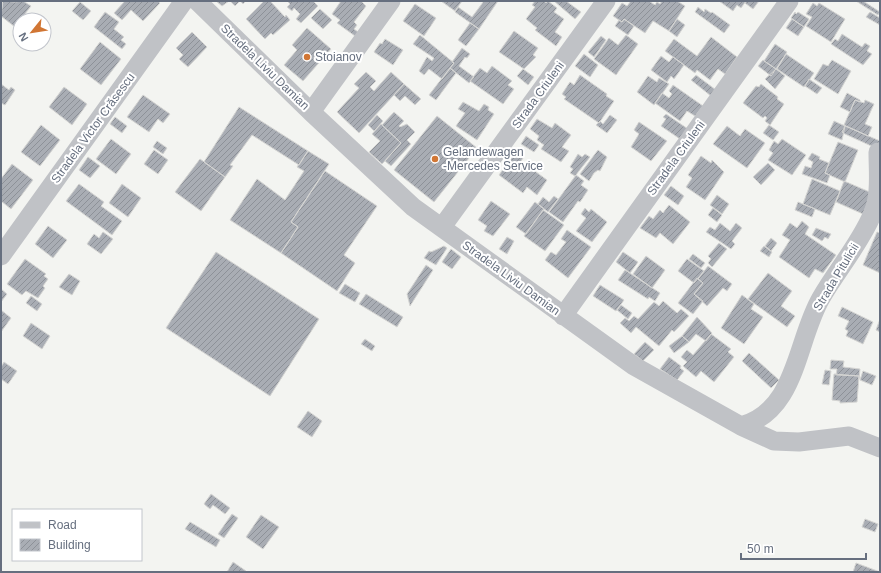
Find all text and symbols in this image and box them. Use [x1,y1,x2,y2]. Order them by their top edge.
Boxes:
north arrow [12,12,52,52]
street label: Stradela Liviu Damian [218,21,312,113]
text: N [16,31,31,43]
place label: Stoianov [315,50,362,64]
marker: Stoianov [302,52,312,62]
street label: Strada Criuleni [509,59,567,131]
street label: Stradela Victor Crăsescu [48,70,138,186]
street label: Stradela Criuleni [644,118,708,198]
place label: Gelandewagen -Mercedes Service [443,145,543,173]
marker: Gelandewagen -Mercedes Service [430,154,440,164]
street label: Stradela Liviu Damian [459,238,563,318]
street label: Strada Pitulicii [810,241,862,313]
legend [12,509,142,561]
text: Road [48,518,77,532]
scale bar [741,535,866,561]
text: Building [48,538,91,552]
text: 50 m [747,542,774,556]

